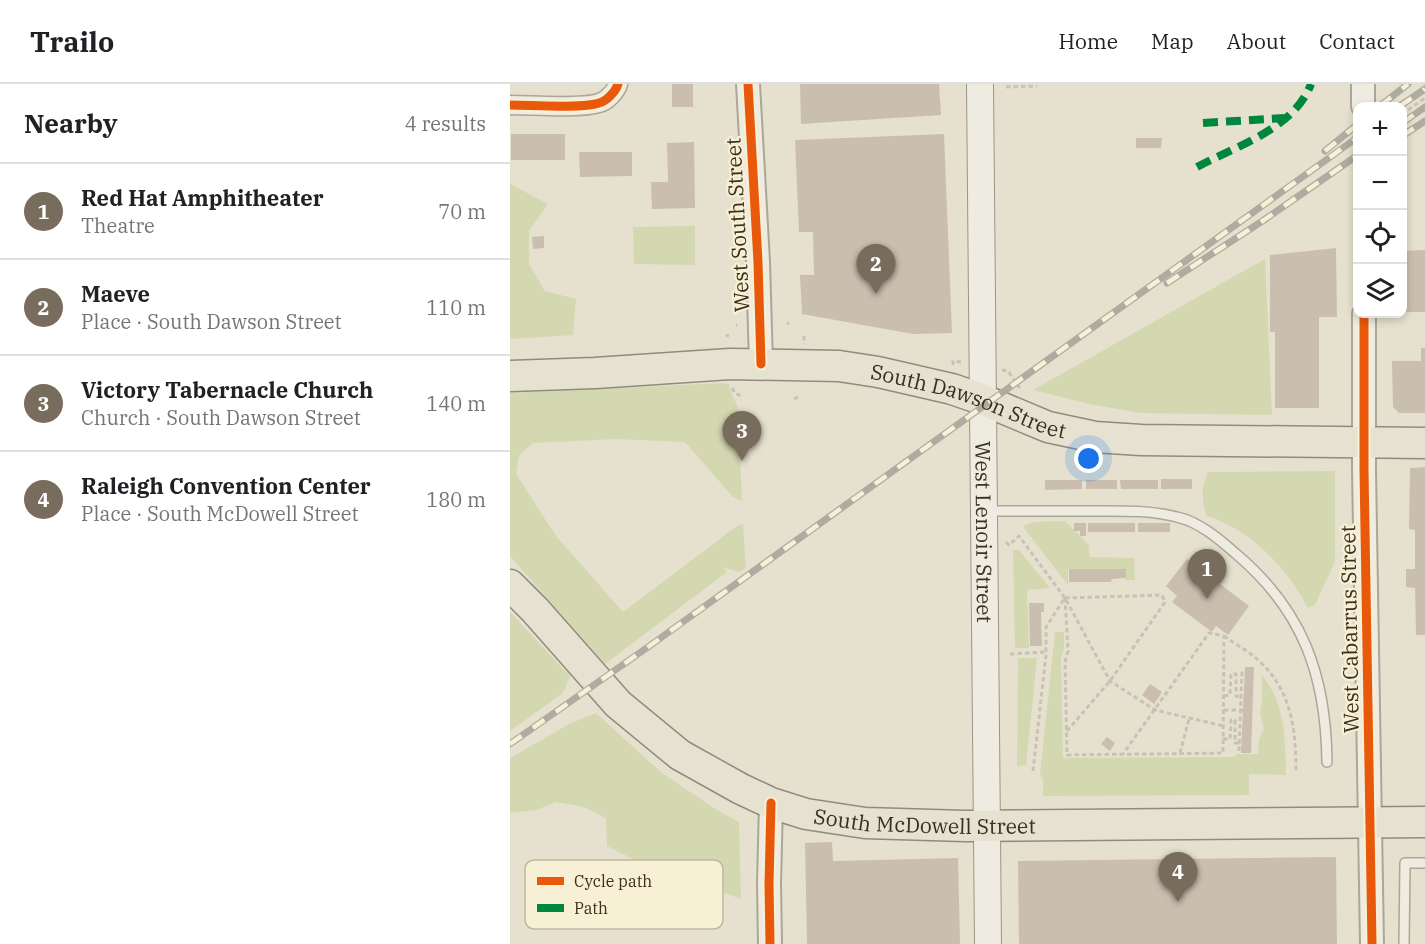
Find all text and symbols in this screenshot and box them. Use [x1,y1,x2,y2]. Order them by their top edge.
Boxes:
text: Trailo [30,23,114,60]
text: Home [1058,27,1118,55]
text: Map [1151,27,1194,55]
text: About [1227,27,1286,55]
text: Contact [1319,27,1395,55]
map controls [1353,102,1407,318]
button: + [1353,102,1407,156]
text: Nearby [24,106,118,140]
text: 4 results [405,110,486,137]
street label: West South Street [718,137,756,313]
button: − [1353,156,1407,210]
text: Red Hat Amphitheater [81,183,324,212]
text: 1 [38,198,50,225]
text: 70 m [438,198,486,225]
button: locate [1353,210,1407,264]
text: Theatre [81,212,155,239]
pin: 2 [856,244,896,294]
button: layers [1353,264,1407,318]
text: Maeve [81,279,150,308]
text: 2 [38,294,50,321]
text: 110 m [426,294,486,321]
text: Place · South Dawson Street [81,308,342,335]
street label: South Dawson Street [869,357,1069,444]
text: Victory Tabernacle Church [81,375,373,404]
text: 3 [38,390,50,417]
text: 140 m [426,390,486,417]
text: Church · South Dawson Street [81,404,361,431]
pin: 3 [722,412,762,461]
street label: West Lenoir Street [969,441,999,623]
your location [1074,444,1103,473]
text: Raleigh Convention Center [81,471,371,500]
text: 4 [38,486,50,513]
text: 180 m [426,486,486,513]
text: Place · South McDowell Street [81,500,359,527]
street label: West Cabarrus Street [1333,525,1365,733]
pin: 1 [1188,550,1226,599]
street label: South McDowell Street [812,801,1036,840]
pin: 4 [1158,852,1198,902]
legend [525,860,723,929]
text: Cycle path [574,871,652,891]
text: Path [574,898,608,918]

